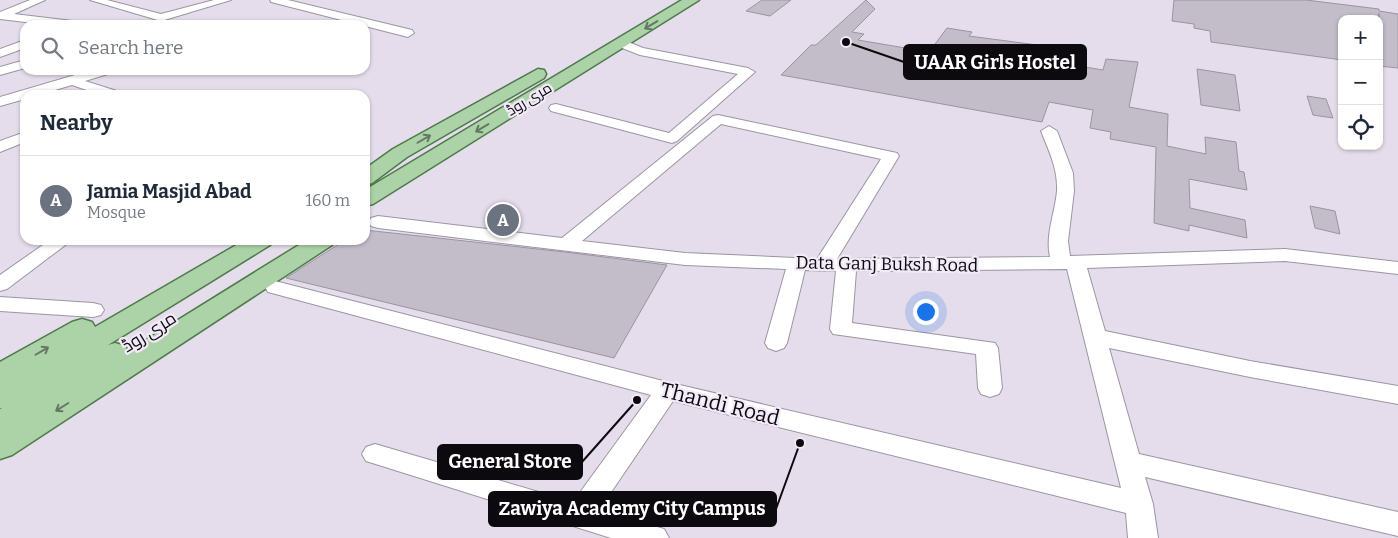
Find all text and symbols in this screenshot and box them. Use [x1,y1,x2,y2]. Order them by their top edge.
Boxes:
map controls [1338,15,1383,150]
button: + [1338,15,1383,60]
search box [20,20,370,75]
one-way arrow [644,21,658,31]
icon: search [38,34,66,62]
text: Search here [78,36,183,59]
callout: UAAR Girls Hostel [904,45,1086,79]
text: UAAR Girls Hostel [914,51,1076,74]
button: − [1338,60,1383,105]
street label: مری روڈ [503,78,556,120]
button: locate [1338,105,1383,150]
text: Nearby [40,110,113,136]
one-way arrow [475,123,489,133]
one-way arrow [416,134,431,143]
text: Jamia Masjid Abad [87,180,252,203]
text: A [50,191,62,210]
text: 160 m [305,191,350,210]
pin: A [487,201,519,239]
text: Mosque [87,203,146,222]
street label: Data Ganj Buksh Road [795,251,979,277]
your location [913,299,939,325]
street label: مری روڈ [118,307,180,357]
one-way arrow [35,345,49,355]
street label: Thandi Road [658,377,782,431]
one-way arrow [55,402,69,412]
callout: General Store [438,445,582,479]
text: General Store [448,450,572,473]
callout: Zawiya Academy City Campus [489,492,776,526]
text: Zawiya Academy City Campus [498,497,766,520]

